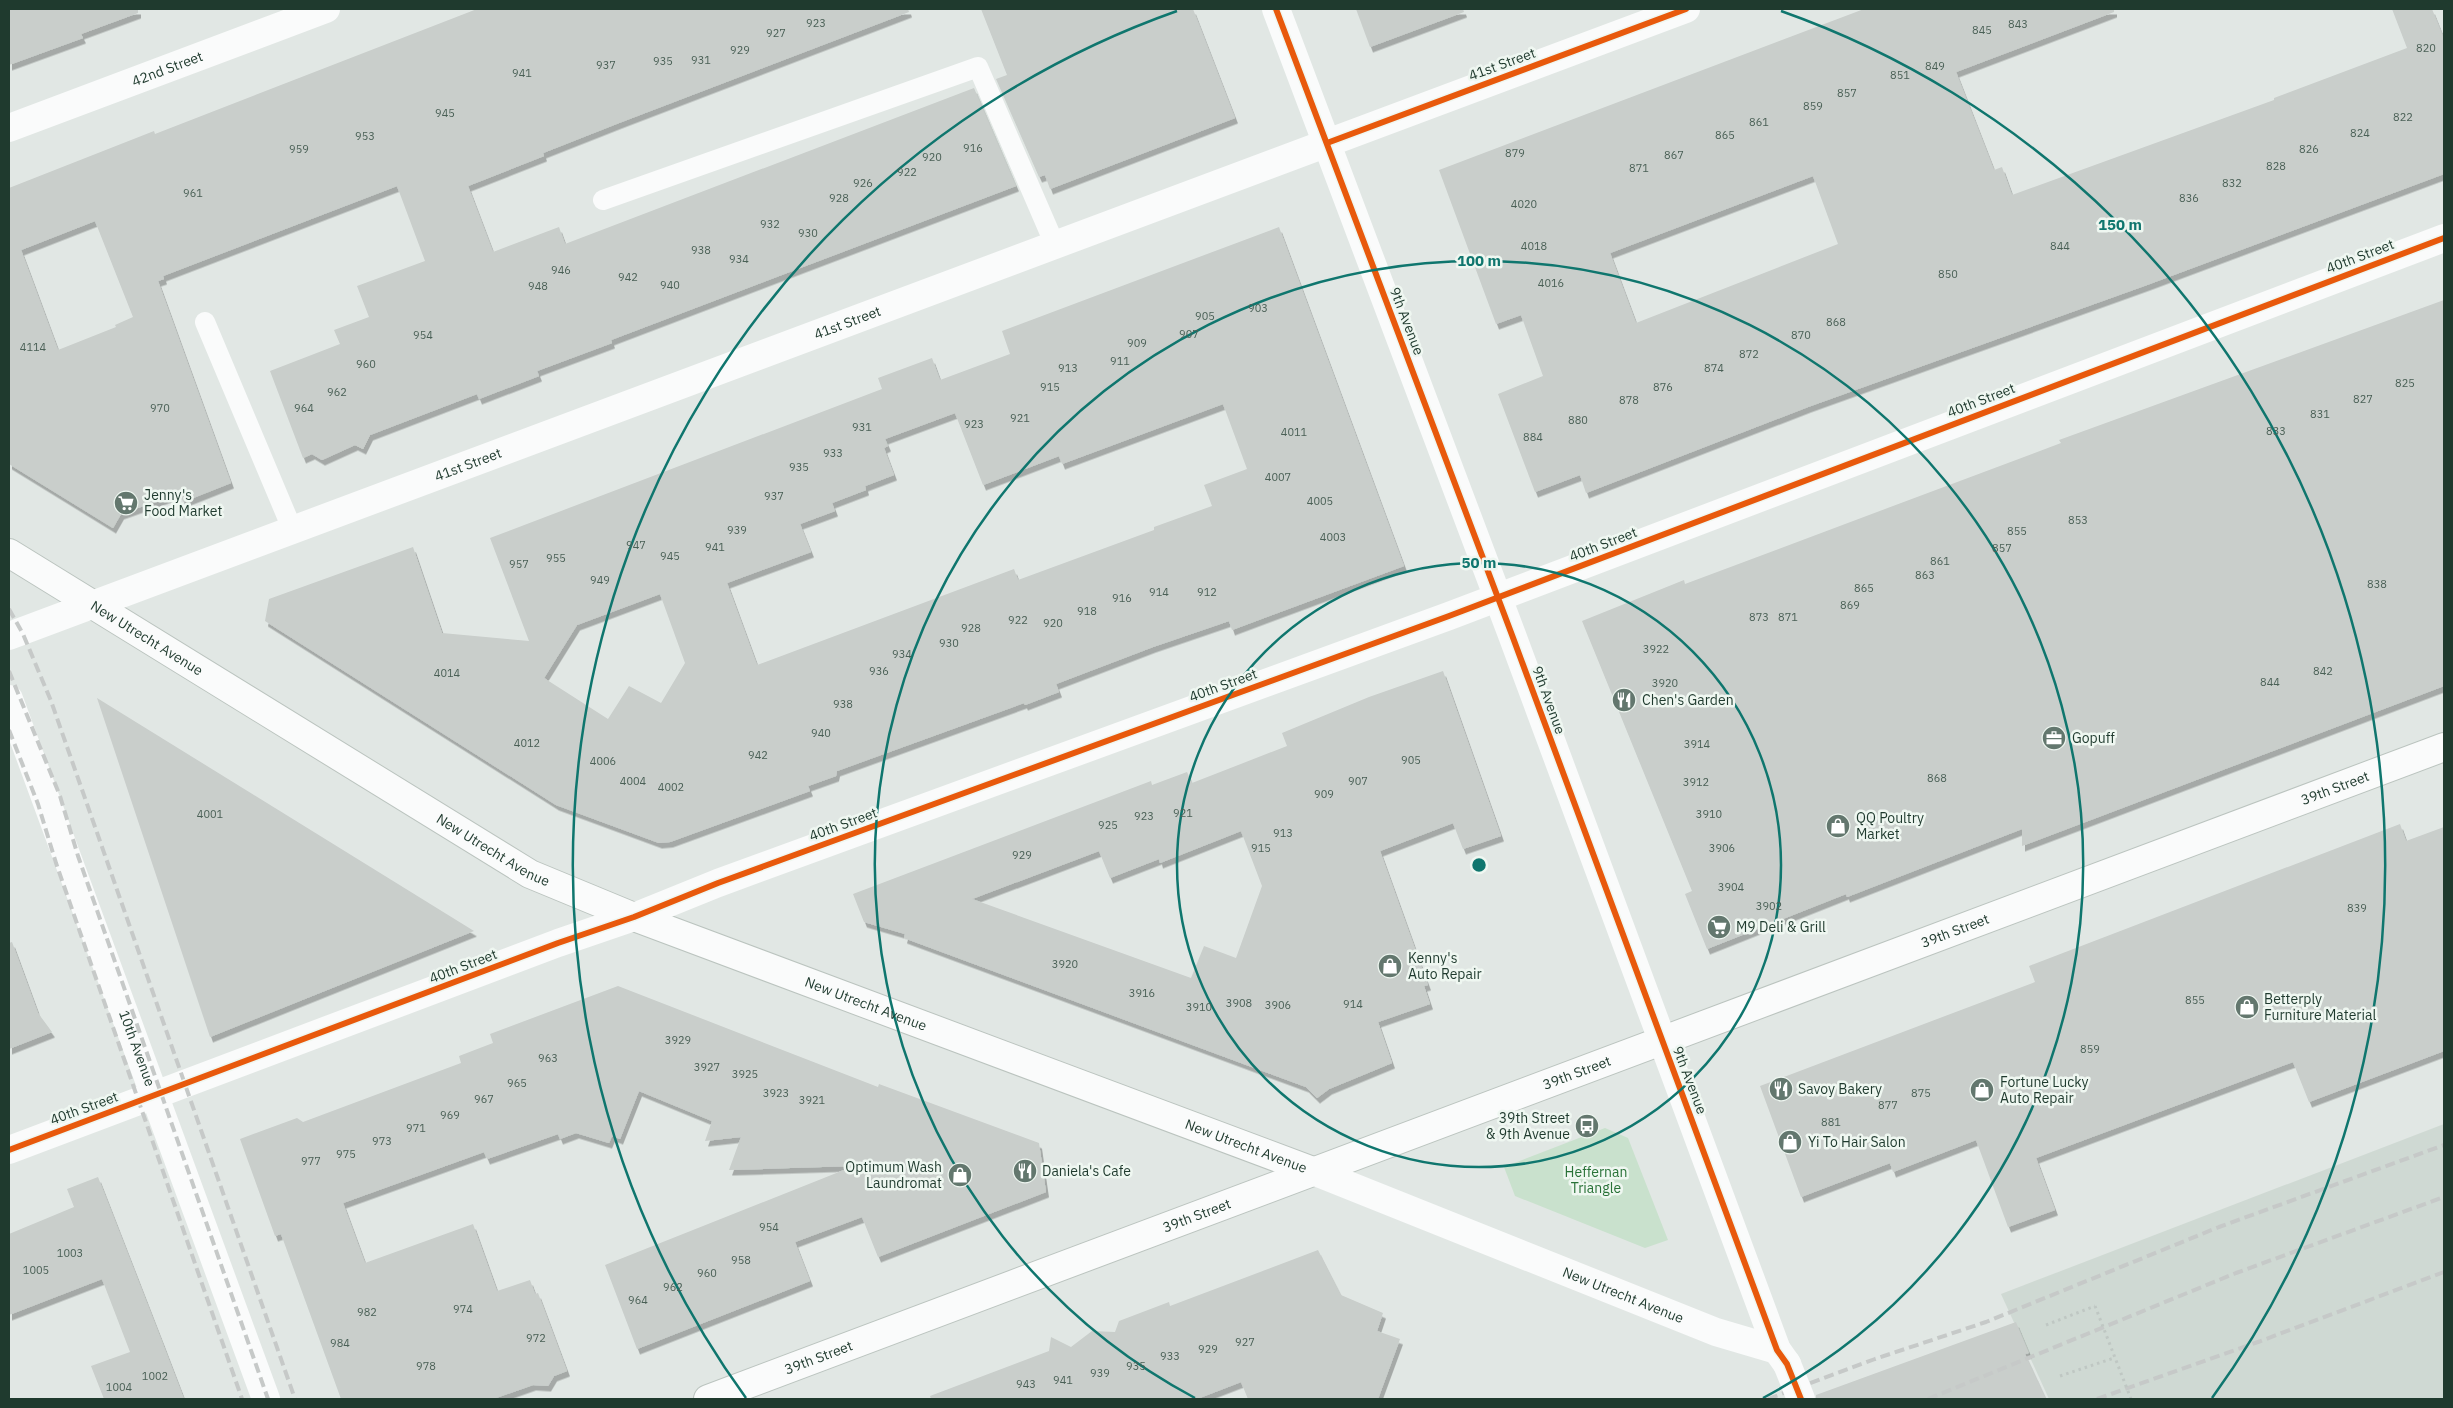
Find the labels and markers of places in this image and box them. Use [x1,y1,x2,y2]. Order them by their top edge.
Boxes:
place label: Jenny's Food Market [144,486,222,520]
supermarket icon: Jenny's Food Market [113,490,139,516]
restaurant icon: Chen's Garden [1611,687,1637,713]
place label: Chen's Garden [1642,691,1734,709]
office icon: Gopuff [2041,725,2067,751]
place label: Gopuff [2072,729,2115,747]
place label: QQ Poultry Market [1856,809,1924,843]
shop icon: QQ Poultry Market [1825,813,1851,839]
centre of rings [1470,856,1488,874]
supermarket icon: M9 Deli & Grill [1706,914,1732,940]
place label: M9 Deli & Grill [1736,918,1826,936]
place label: Kenny's Auto Repair [1408,949,1482,983]
shop icon: Kenny's Auto Repair [1377,953,1403,979]
place label: Betterply Furniture Material [2264,990,2376,1024]
shop icon: Betterply Furniture Material [2234,994,2260,1020]
place label: Fortune Lucky Auto Repair [2000,1073,2089,1107]
restaurant icon: Savoy Bakery [1768,1076,1794,1102]
shop icon: Fortune Lucky Auto Repair [1969,1077,1995,1103]
place label: Savoy Bakery [1798,1080,1882,1098]
place label: 39th Street & 9th Avenue [1486,1109,1570,1143]
bus stop icon: 39th Street & 9th Avenue [1574,1113,1600,1139]
shop icon: Yi To Hair Salon [1777,1129,1803,1155]
place label: Yi To Hair Salon [1808,1133,1906,1151]
place label: Optimum Wash Laundromat [845,1158,942,1192]
restaurant icon: Daniela's Cafe [1012,1158,1038,1184]
shop icon: Optimum Wash Laundromat [947,1162,973,1188]
place label: Daniela's Cafe [1042,1162,1131,1180]

